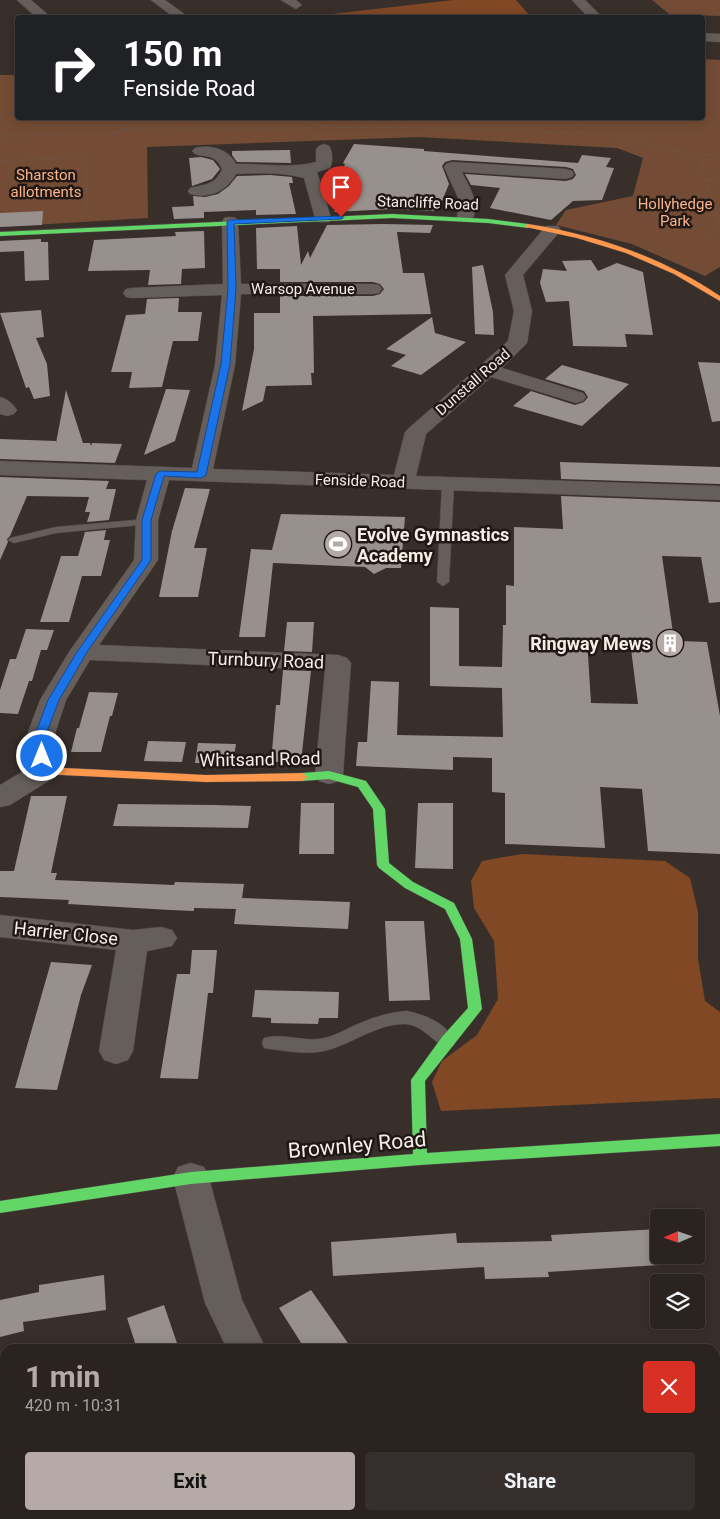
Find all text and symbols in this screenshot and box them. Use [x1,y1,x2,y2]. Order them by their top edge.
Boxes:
text: 150 m [123,34,222,75]
icon: right [40,35,105,100]
text: Fenside Road [123,76,255,101]
park label: Sharston allotments [11,166,81,201]
pin [320,166,362,217]
icon: arrive [327,173,355,201]
street label: Stancliffe Road [377,192,479,214]
park label: Hollyhedge Park [638,195,712,230]
street label: Warsop Avenue [251,280,355,298]
street label: Dunstall Road [432,345,514,419]
street label: Fenside Road [315,470,405,492]
place label: Evolve Gymnastics Academy [357,524,509,566]
sports icon: Evolve Gymnastics Academy [323,529,353,559]
building icon: Ringway Mews [655,628,685,658]
place label: Ringway Mews [530,633,651,654]
street label: Turnbury Road [207,647,325,673]
position arrow [15,729,67,781]
street label: Whitsand Road [199,747,321,771]
street label: Harrier Close [13,917,119,949]
street label: Brownley Road [287,1127,427,1163]
north arrow [650,1209,705,1264]
map controls [650,1209,705,1329]
button: layers [650,1274,705,1329]
text: 1 min [25,1359,100,1394]
button: close [643,1361,695,1413]
text: 420 m · 10:31 [25,1396,122,1415]
button: Exit [25,1452,355,1510]
button: Share [365,1452,695,1510]

